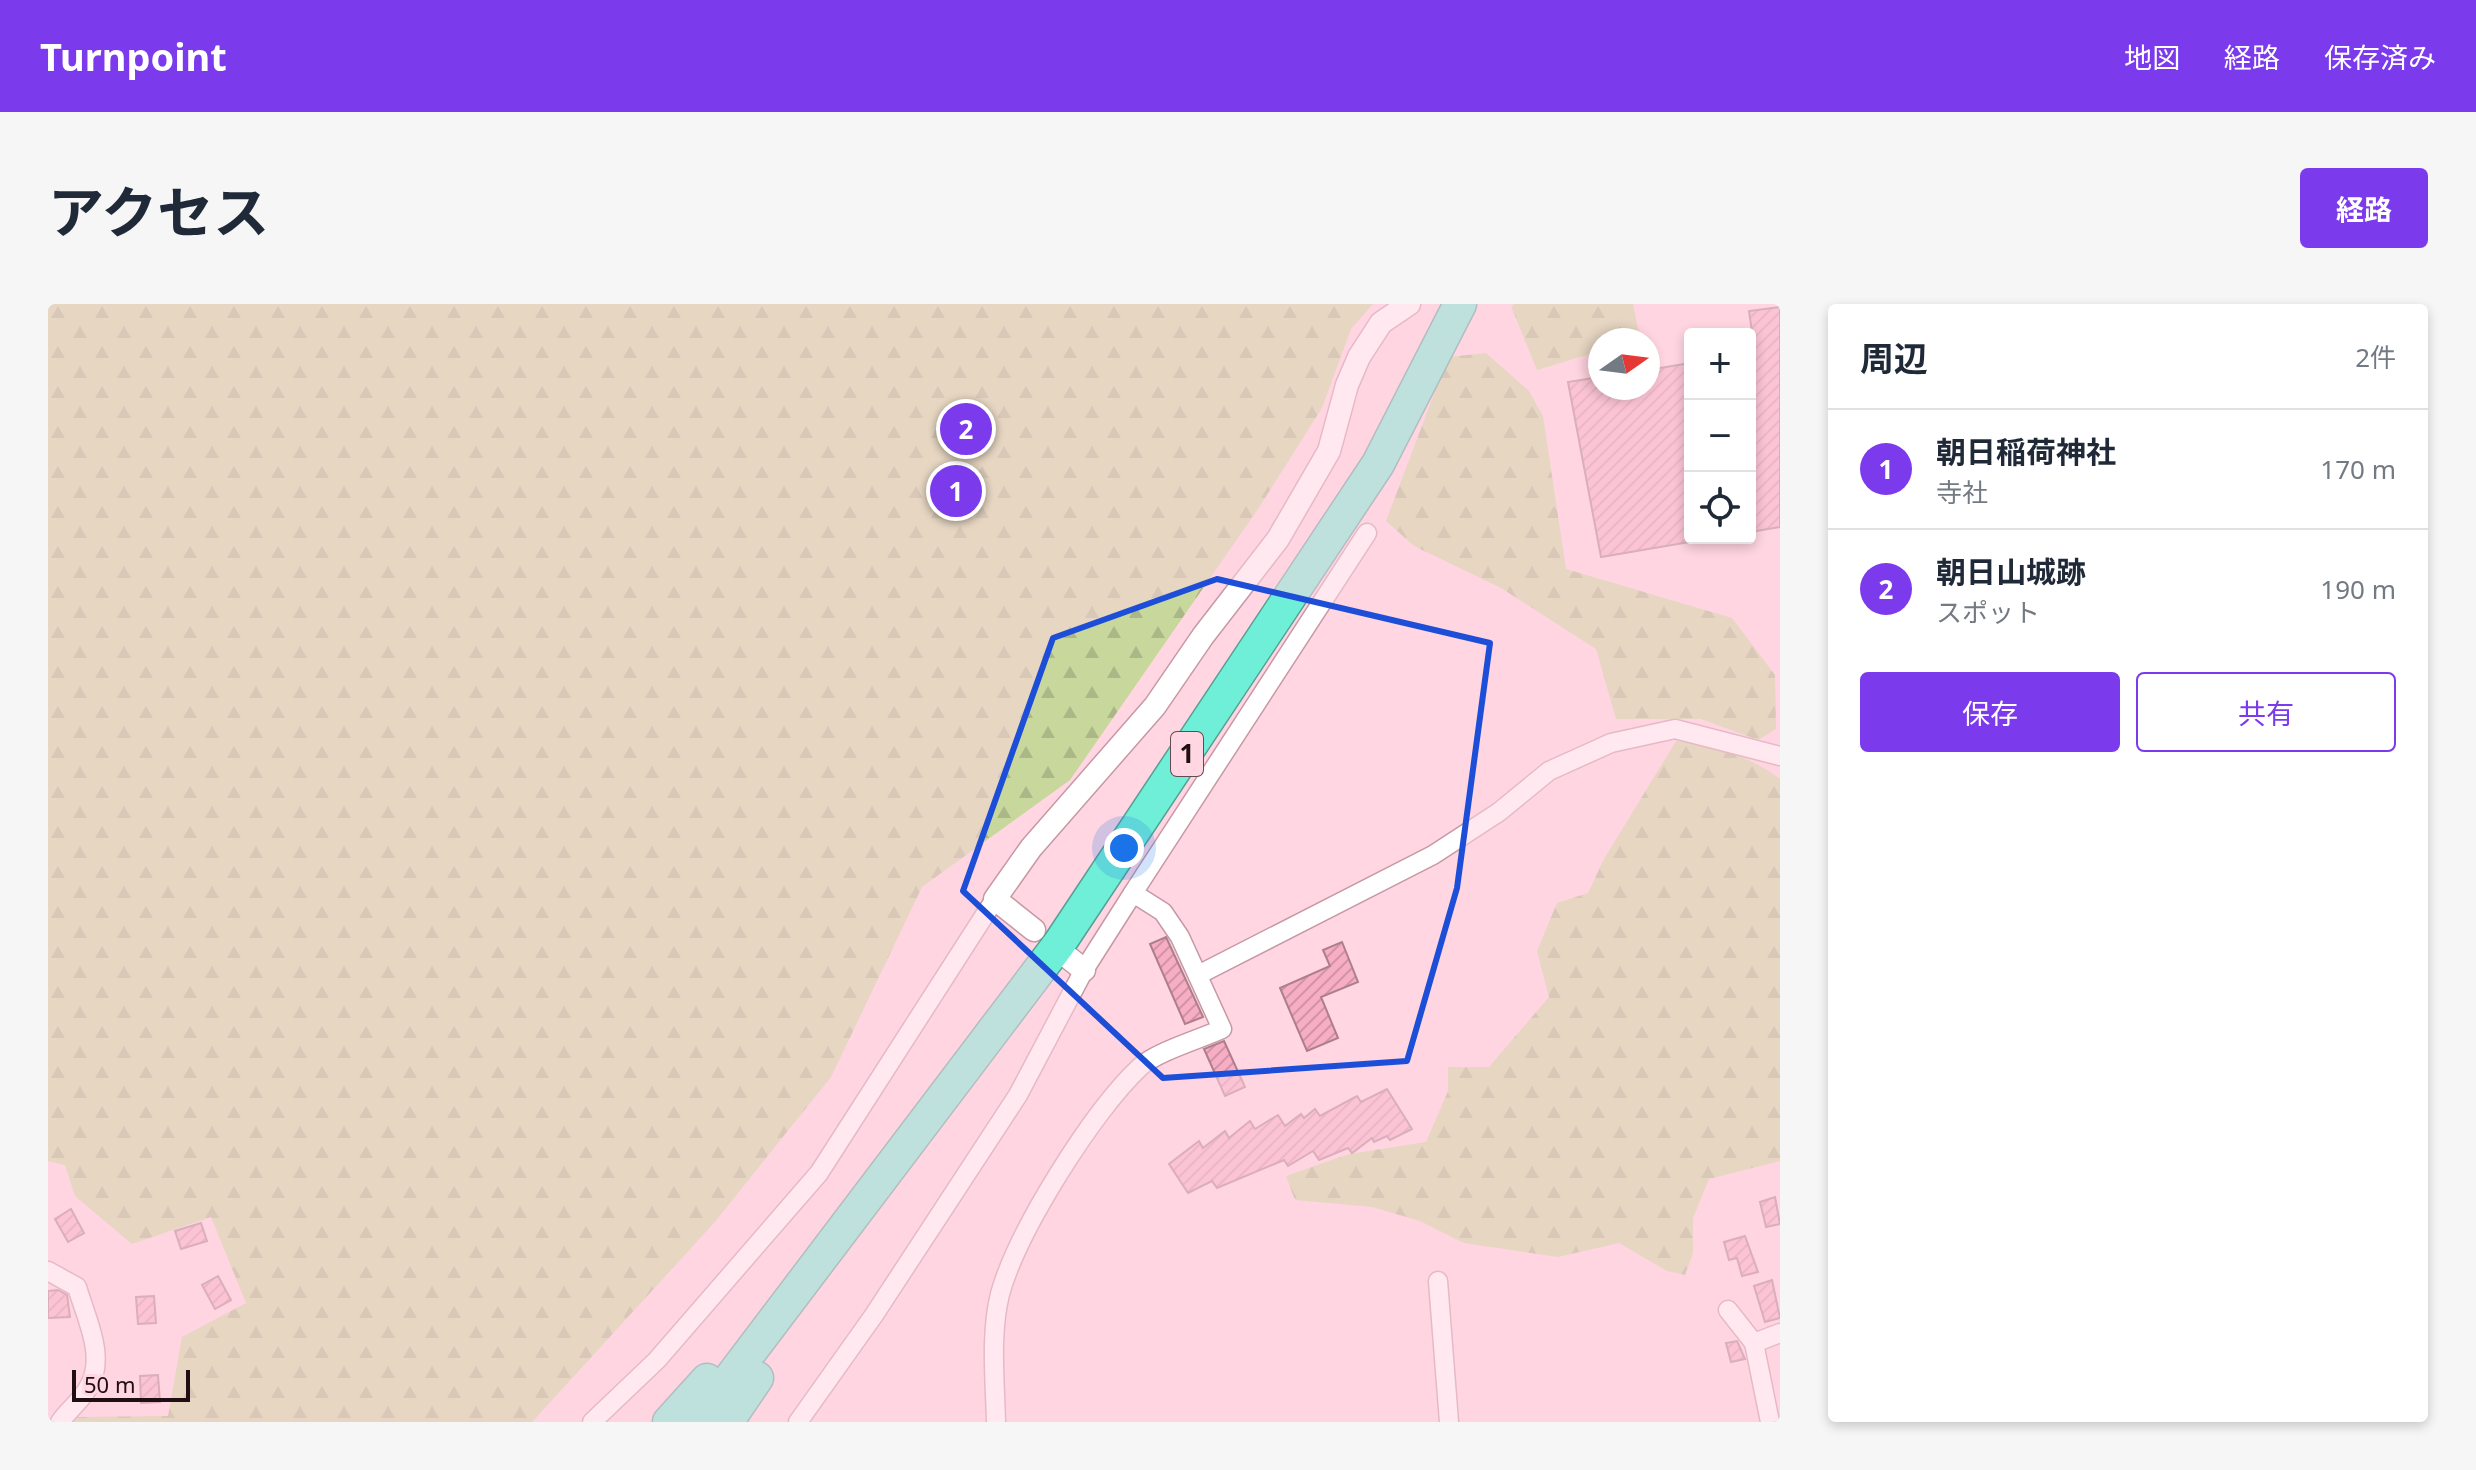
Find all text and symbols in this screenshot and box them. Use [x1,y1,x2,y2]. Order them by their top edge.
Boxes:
text: Turnpoint [40,30,227,82]
text: 地図 [2124,38,2180,76]
text: 経路 [2224,38,2280,76]
text: 保存済み [2324,38,2436,76]
button: 経路 [2300,168,2428,248]
text: アクセス [48,173,269,249]
north arrow [1588,328,1660,400]
map controls [1684,328,1756,544]
button: + [1684,328,1756,400]
text: 周辺 [1860,335,1928,381]
text: 2件 [2355,339,2396,375]
pin: 2 [940,399,992,459]
button: − [1684,400,1756,472]
text: 朝日稲荷神社 [1936,431,2116,472]
text: 1 [1879,451,1893,487]
text: 170 m [2320,451,2396,487]
pin: 1 [930,461,982,521]
button: locate [1684,472,1756,544]
text: 寺社 [1936,474,1988,510]
text: 朝日山城跡 [1936,551,2086,592]
text: 2 [1879,571,1893,607]
text: 190 m [2320,571,2396,607]
text: スポット [1936,594,2040,630]
button: 保存 [1860,672,2120,752]
button: 共有 [2136,672,2396,752]
road number: 1 [1171,732,1203,776]
your location [1104,828,1144,868]
scale bar [72,1366,190,1402]
text: 50 m [84,1369,135,1399]

